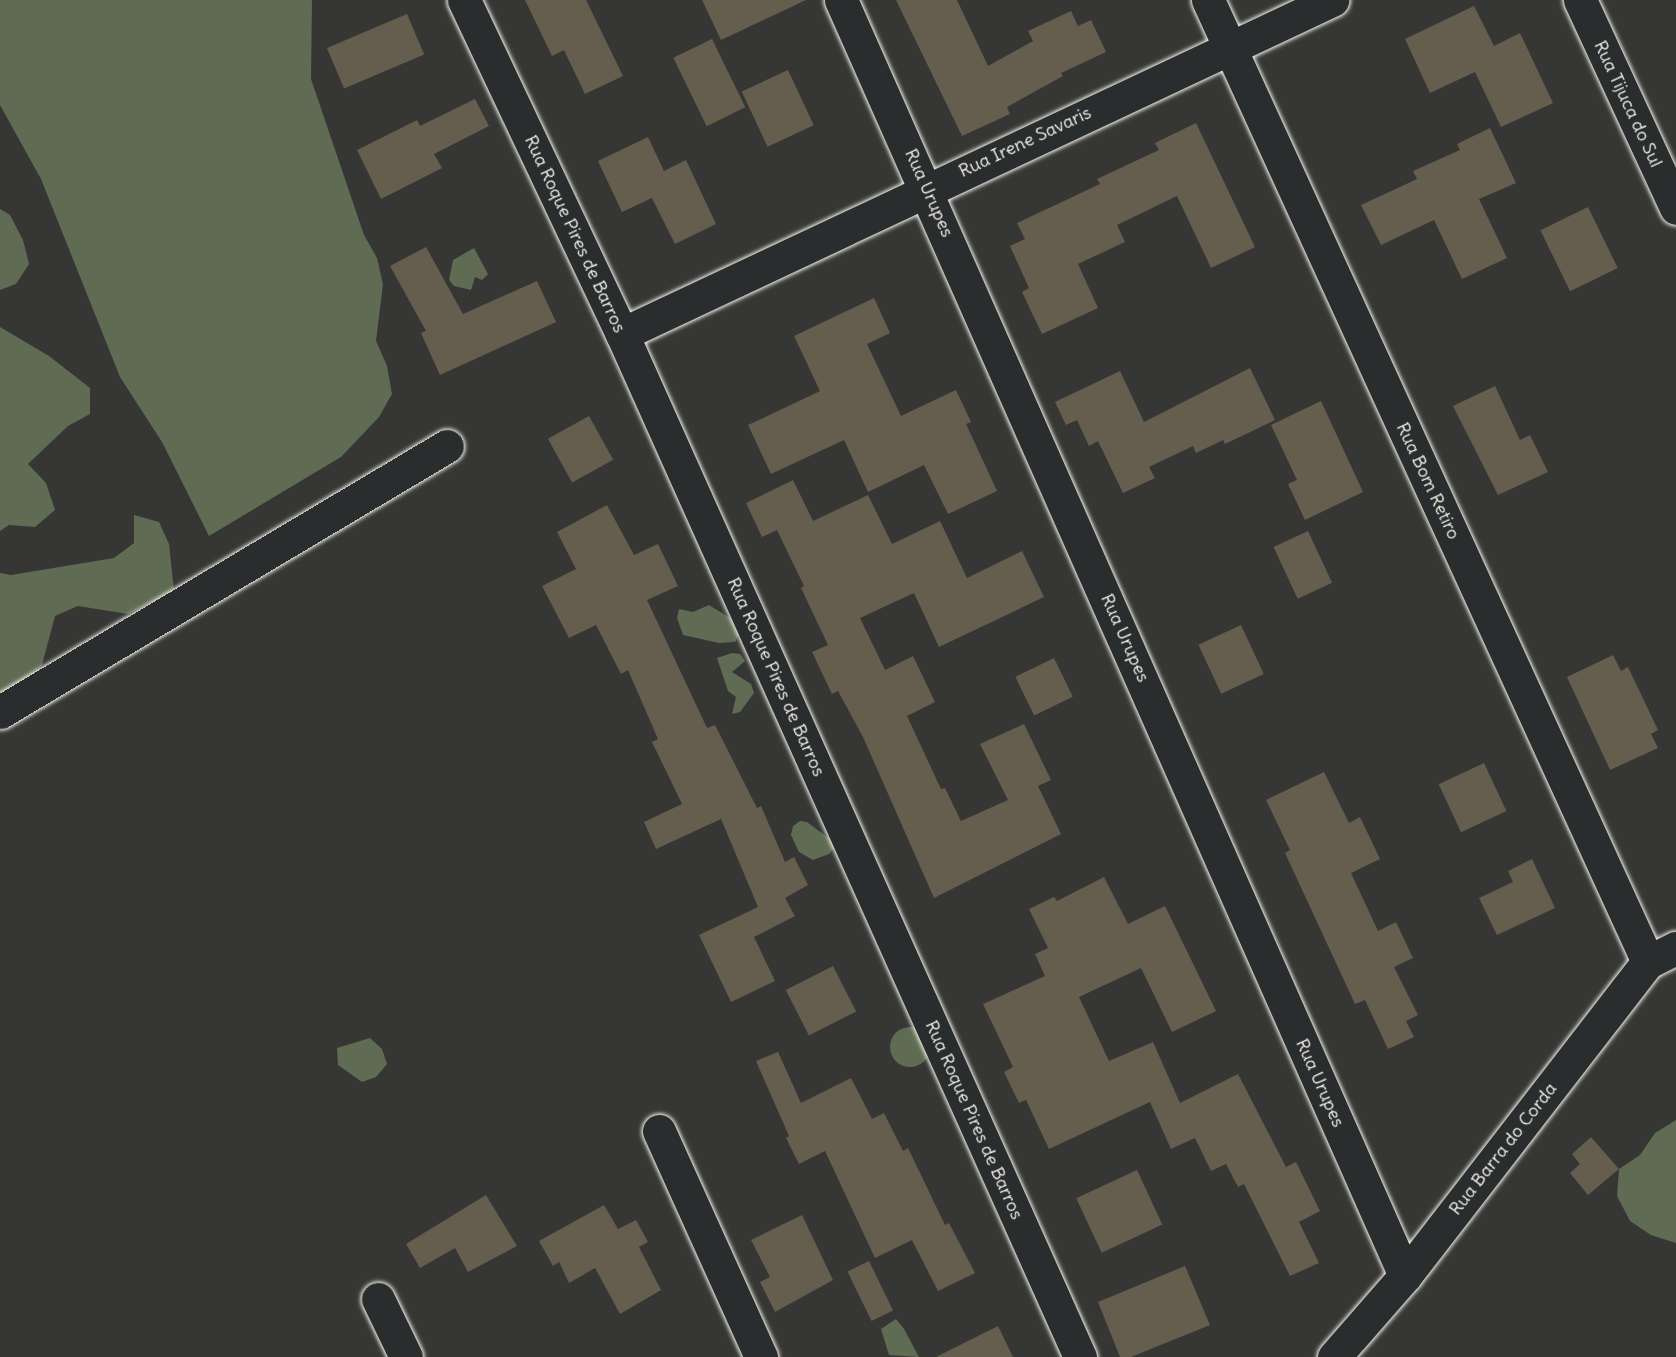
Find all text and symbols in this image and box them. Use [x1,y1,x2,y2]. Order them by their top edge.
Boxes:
street label: Rua Tijuca do Sul [1589,37,1667,171]
street label: Rua Irene Savaris [955,102,1095,182]
street label: Rua Roque Pires de Barros [520,132,630,336]
street label: Rua Urupes [900,145,958,241]
street label: Rua Bom Retiro [1391,419,1465,543]
street label: Rua Roque Pires de Barros [722,574,830,780]
street label: Rua Urupes [1096,590,1154,686]
street label: Rua Roque Pires de Barros [920,1017,1028,1223]
street label: Rua Urupes [1291,1035,1349,1131]
street label: Rua Barra do Corda [1445,1078,1561,1220]

